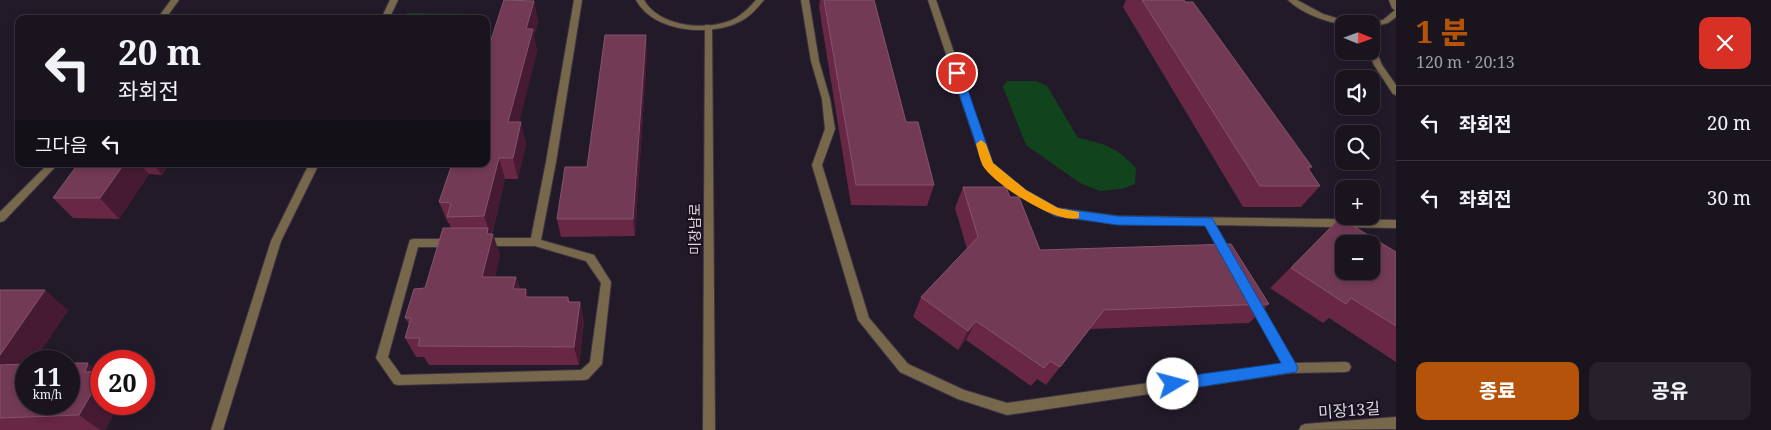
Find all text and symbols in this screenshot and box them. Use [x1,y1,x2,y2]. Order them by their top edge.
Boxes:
text: 1 분 [1416,11,1468,52]
north arrow [1335,15,1380,60]
map controls [1335,15,1380,280]
button: close [1699,17,1751,69]
text: 20 m [118,28,201,75]
icon: left [35,35,100,100]
text: 120 m · 20:13 [1416,51,1515,73]
pin [936,52,978,94]
icon: arrive [943,59,971,87]
button: sound [1335,70,1380,115]
text: 좌회전 [118,75,179,105]
icon: left [1416,109,1444,137]
text: 20 m [1707,110,1751,136]
text: 좌회전 [1459,111,1511,137]
button: search [1335,125,1380,170]
icon: left [97,130,125,158]
text: 그다음 [35,132,87,158]
button: + [1335,180,1380,225]
icon: left [1416,184,1444,212]
text: 30 m [1707,185,1751,211]
text: 좌회전 [1459,186,1511,212]
street label: 미장남로 [685,203,704,255]
button: − [1335,235,1380,280]
speed limit sign: 20 [90,350,155,415]
position arrow [1146,357,1198,409]
text: 11 [33,359,62,393]
button: 종료 [1416,362,1579,420]
button: 공유 [1589,362,1751,420]
text: km/h [33,386,62,403]
street label: 미장13길 [1317,397,1381,423]

